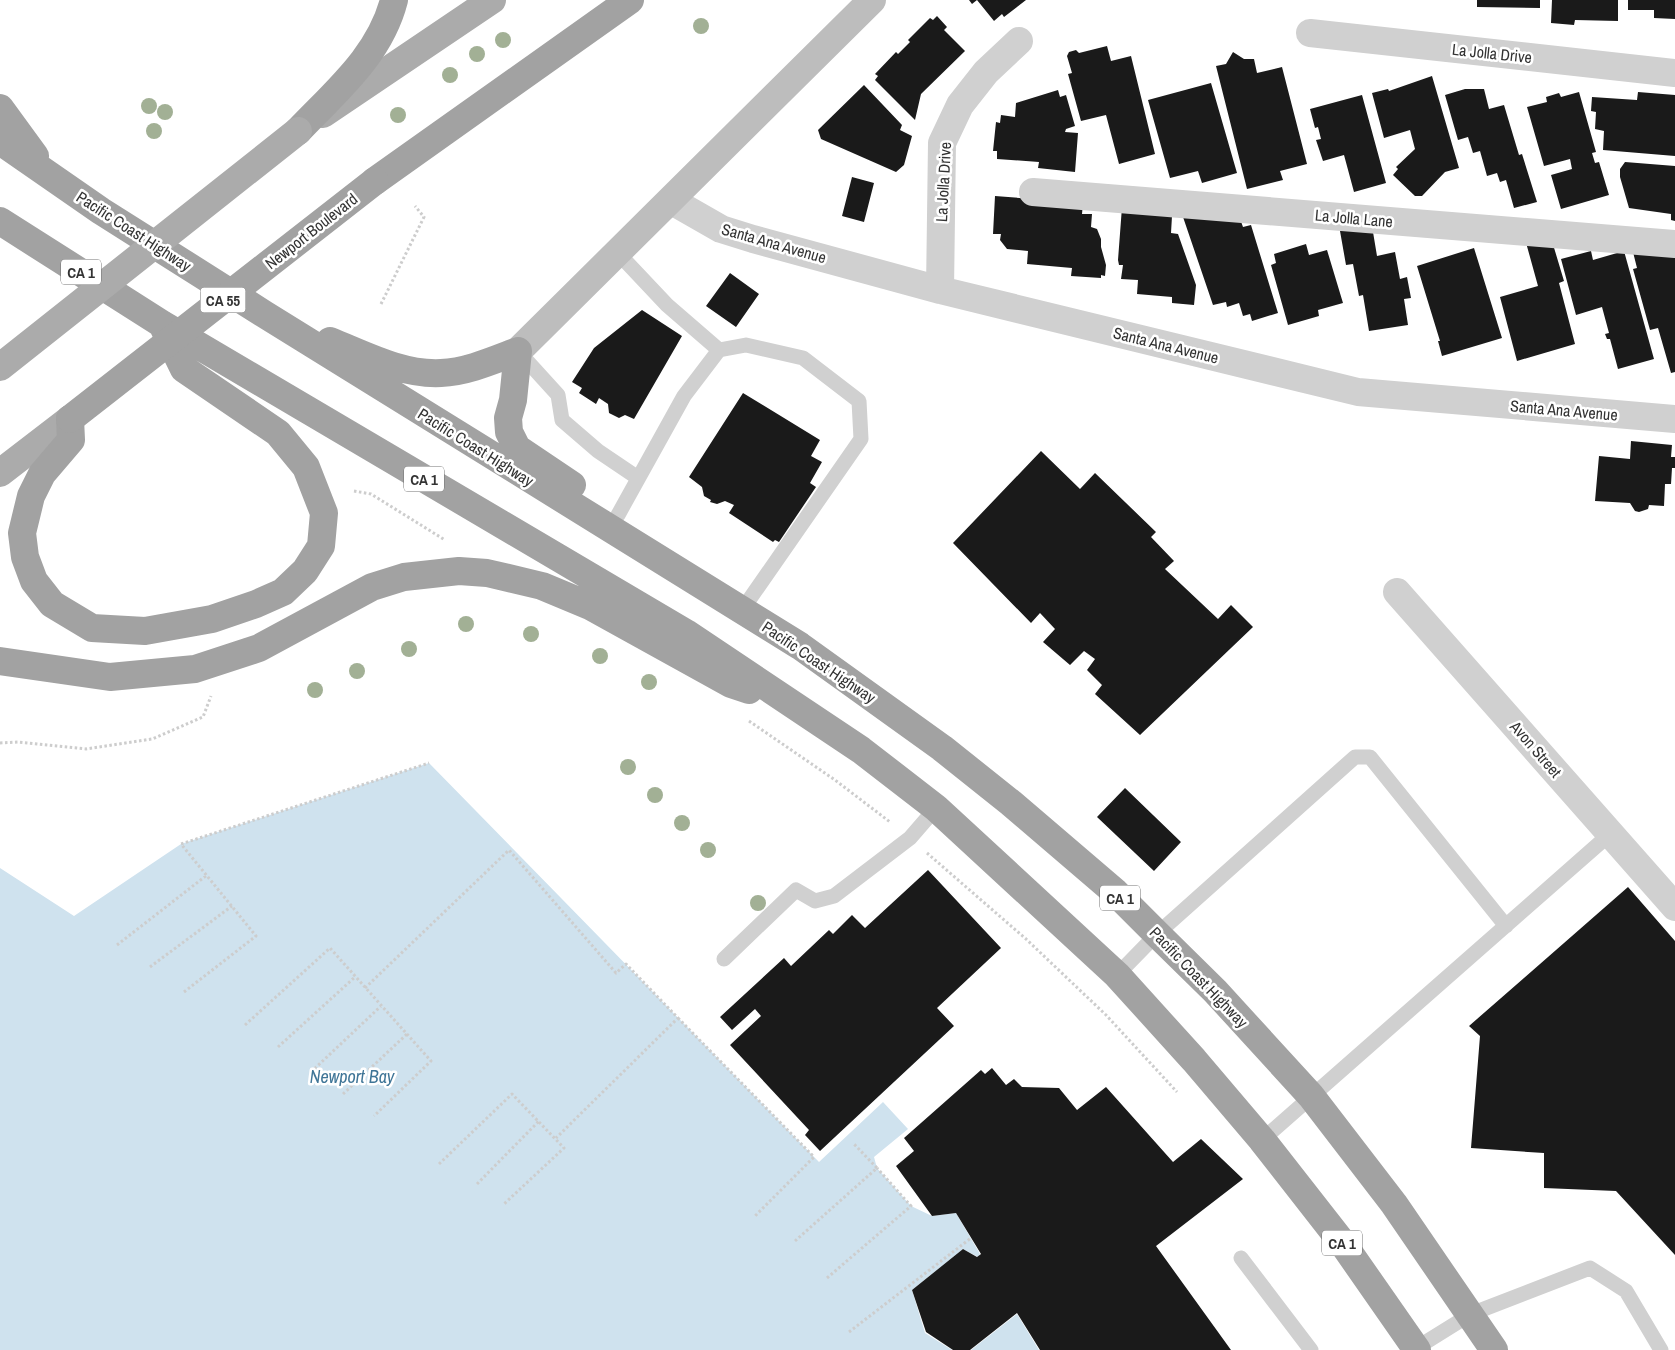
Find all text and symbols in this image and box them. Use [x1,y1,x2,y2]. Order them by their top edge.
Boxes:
street label: La Jolla Drive [1451,38,1533,68]
street label: La Jolla Drive [930,141,956,223]
street label: Pacific Coast Highway [72,186,196,277]
street label: Newport Boulevard [260,188,362,274]
street label: La Jolla Lane [1314,204,1394,232]
street label: Santa Ana Avenue [719,218,829,268]
road number: CA 1 [61,260,101,284]
road number: CA 55 [200,288,246,312]
street label: Santa Ana Avenue [1111,321,1221,369]
street label: Santa Ana Avenue [1509,394,1619,426]
street label: Pacific Coast Highway [414,403,538,492]
road number: CA 1 [404,466,444,492]
street label: Pacific Coast Highway [758,616,881,708]
street label: Avon Street [1505,715,1567,782]
road number: CA 1 [1100,886,1140,910]
street label: Pacific Coast Highway [1145,922,1253,1033]
water label: Newport Bay [310,1064,396,1089]
road number: CA 1 [1322,1230,1362,1256]

